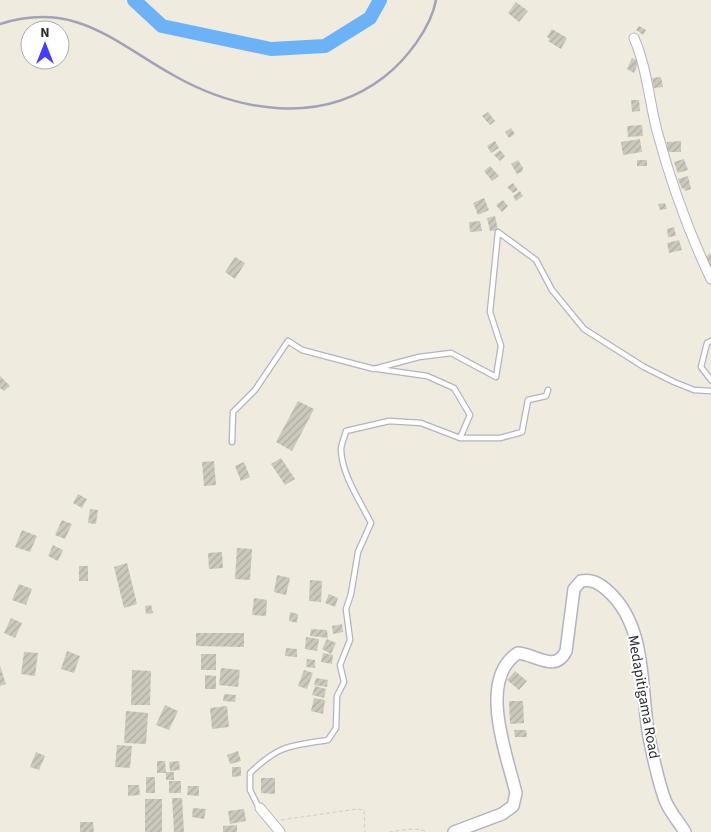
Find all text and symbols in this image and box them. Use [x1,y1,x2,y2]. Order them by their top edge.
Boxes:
north arrow [20,20,70,70]
text: N [40,23,50,43]
street label: Medapitigama Road [622,634,665,760]

